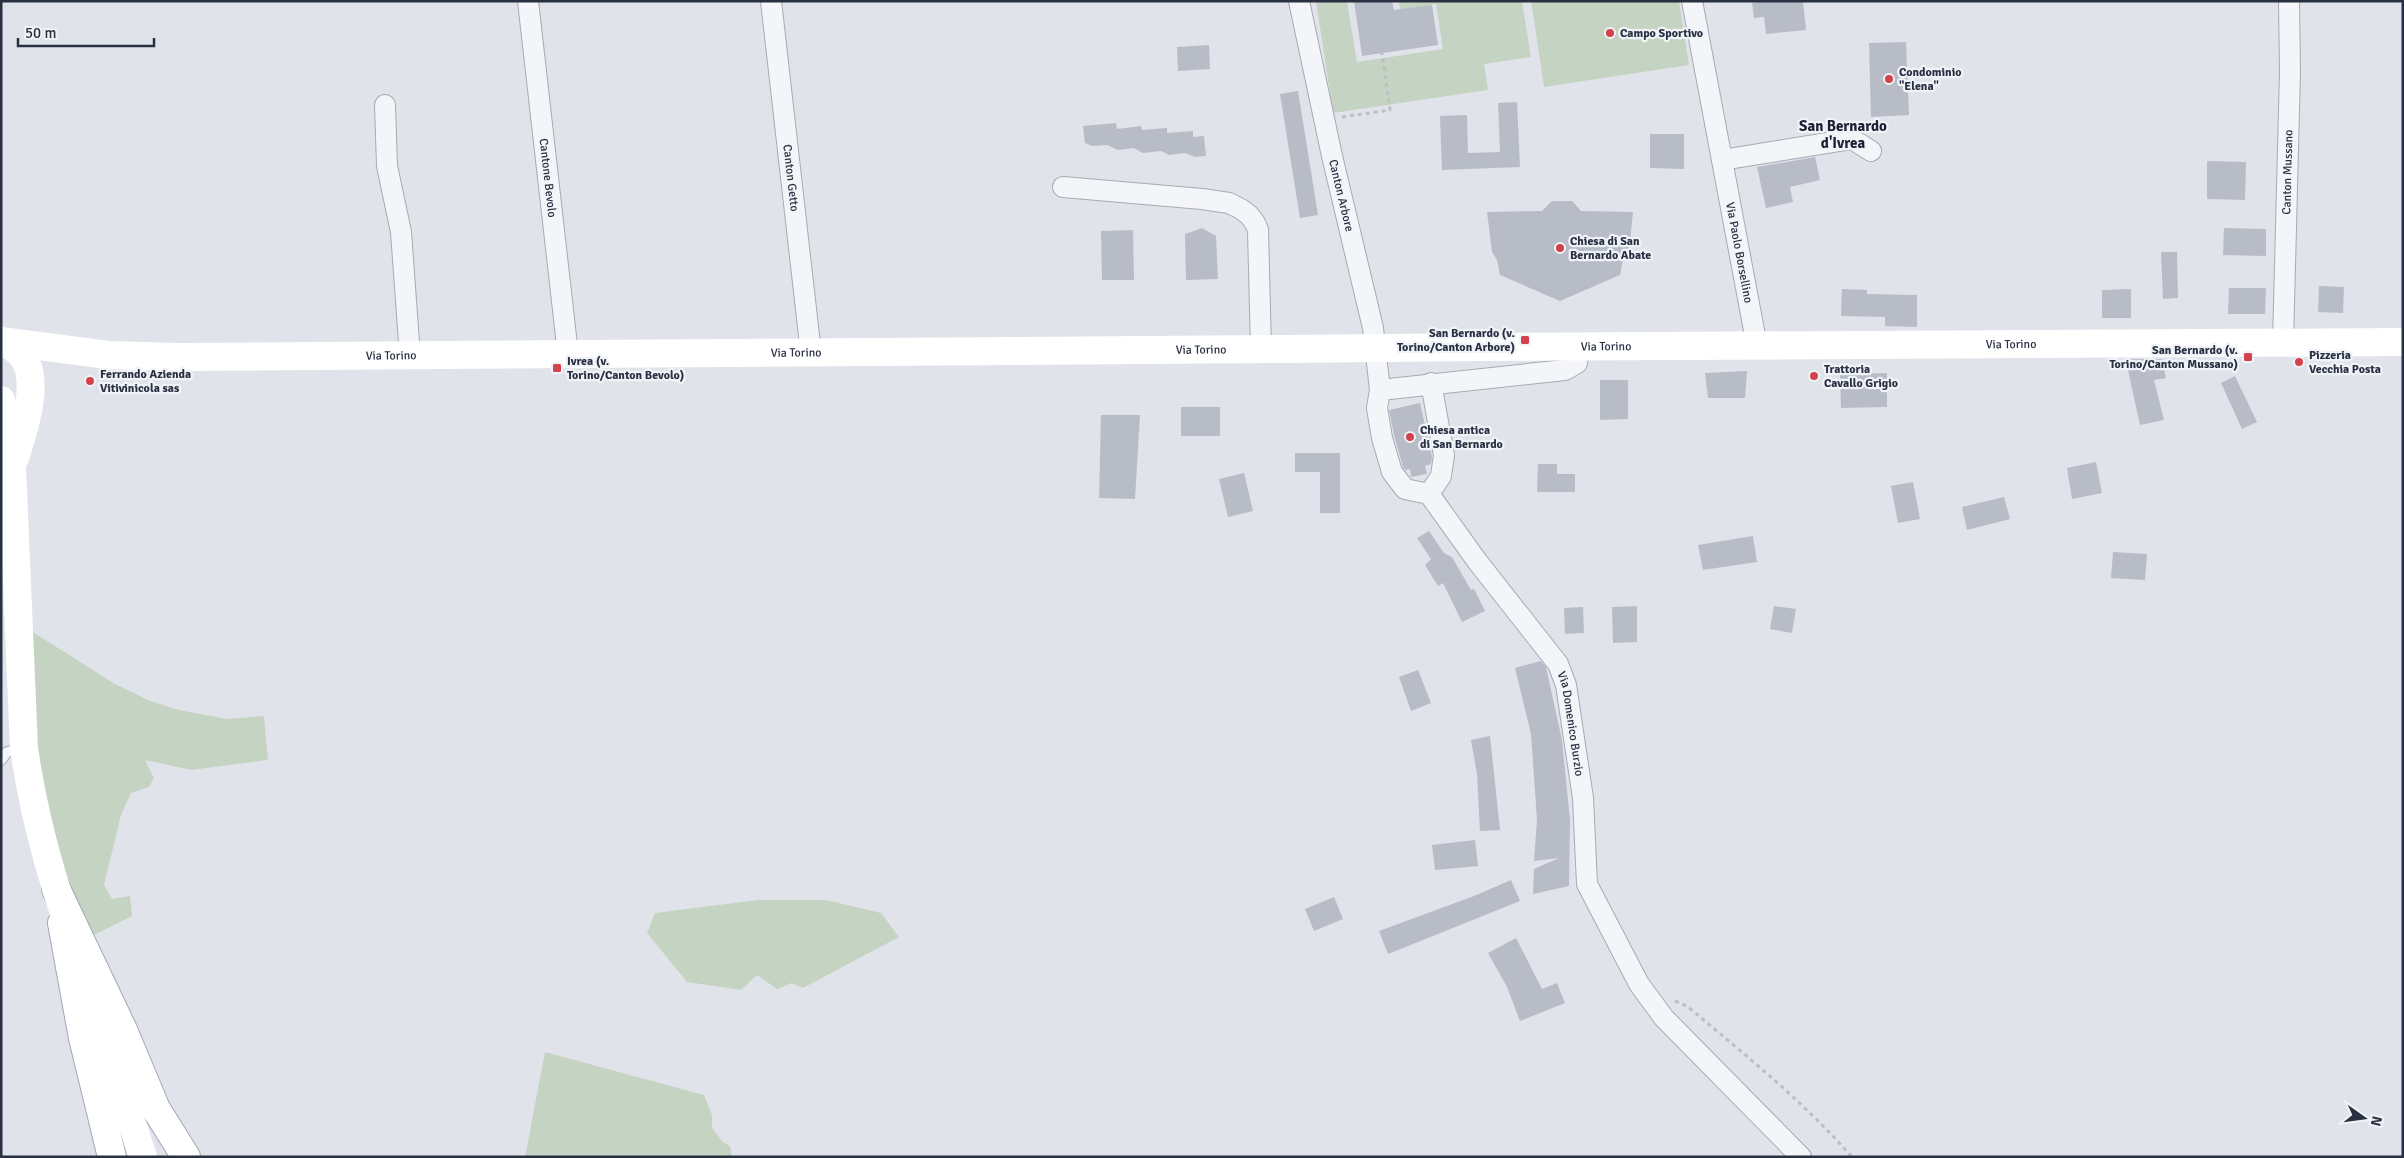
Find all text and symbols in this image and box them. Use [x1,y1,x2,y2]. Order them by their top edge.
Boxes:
scale bar [18,15,154,47]
text: 50 m [25,24,56,42]
place label: Campo Sportivo [1620,26,1703,41]
marker: Campo Sportivo [1604,27,1616,39]
place label: Condominio "Elena" [1899,65,1961,94]
marker: Condominio "Elena" [1883,73,1895,85]
district label: San Bernardo d'Ivrea [1799,117,1887,152]
street label: Canton Mussano [2279,129,2297,215]
street label: Cantone Bevolo [536,137,559,218]
street label: Canton Getto [779,143,802,212]
street label: Canton Arbore [1325,158,1357,233]
street label: Via Paolo Borsellino [1722,201,1756,304]
place label: Chiesa di San Bernardo Abate [1570,234,1651,263]
marker: Chiesa di San Bernardo Abate [1554,242,1566,254]
place label: San Bernardo (v. Torino/Canton Arbore) [1397,326,1515,355]
marker: San Bernardo (v. Torino/Canton Arbore) [1519,334,1531,346]
street label: Via Torino [1986,337,2036,352]
street label: Via Torino [1581,339,1631,354]
street label: Via Torino [1176,342,1226,358]
place label: San Bernardo (v. Torino/Canton Mussano) [2110,343,2238,372]
street label: Via Torino [771,345,821,361]
street label: Via Torino [366,348,416,364]
place label: Pizzeria Vecchia Posta [2309,348,2381,377]
marker: San Bernardo (v. Torino/Canton Mussano) [2242,351,2254,363]
place label: Ivrea (v. Torino/Canton Bevolo) [567,354,684,383]
marker: Pizzeria Vecchia Posta [2293,356,2305,368]
marker: Ivrea (v. Torino/Canton Bevolo) [551,362,563,374]
place label: Trattoria Cavallo Grigio [1824,362,1898,391]
place label: Ferrando Azienda Vitivinicola sas [100,367,191,396]
marker: Trattoria Cavallo Grigio [1808,370,1820,382]
marker: Ferrando Azienda Vitivinicola sas [84,375,96,387]
place label: Chiesa antica di San Bernardo [1420,423,1503,452]
marker: Chiesa antica di San Bernardo [1404,431,1416,443]
street label: Via Domenico Burzio [1554,669,1587,777]
north arrow [2339,1093,2389,1143]
text: N [2367,1114,2386,1128]

